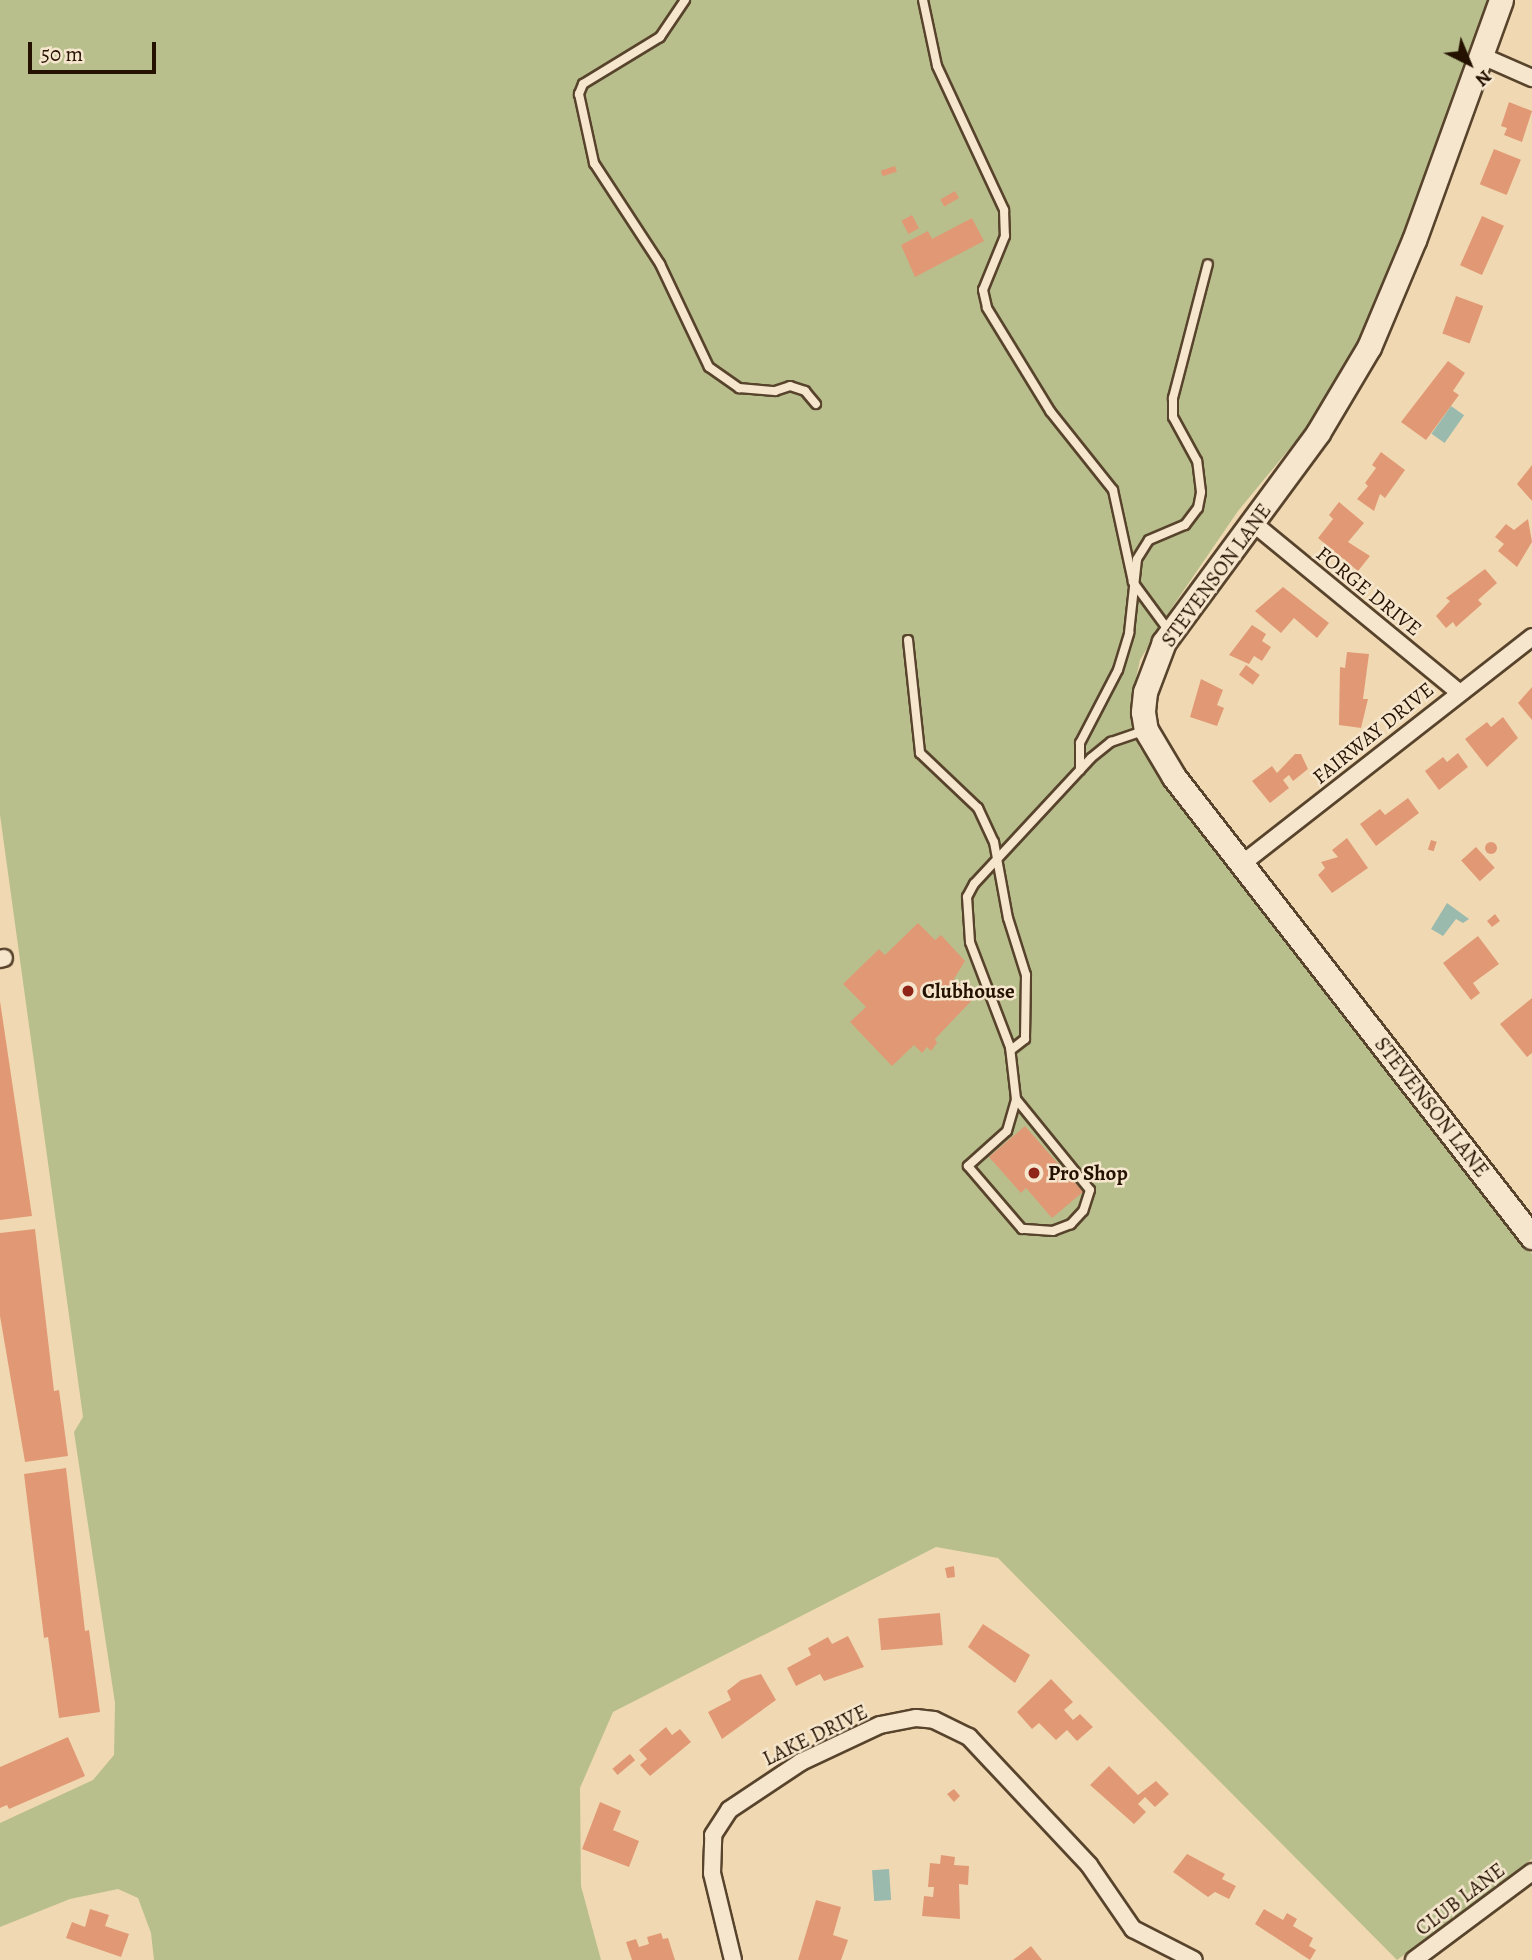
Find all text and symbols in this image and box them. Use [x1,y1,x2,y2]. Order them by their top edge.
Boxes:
scale bar [32,28,159,72]
north arrow [1434,28,1504,98]
text: 50 m [41,40,83,68]
text: N [1469,64,1497,93]
street label: STEVENSON LANE [1155,498,1277,652]
street label: FORGE DRIVE [1311,541,1427,641]
street label: FAIRWAY DRIVE [1307,677,1439,789]
place label: Clubhouse [922,978,1015,1004]
marker: Clubhouse [900,983,916,999]
street label: STEVENSON LANE [1369,1032,1495,1182]
place label: Pro Shop [1048,1160,1128,1186]
marker: Pro Shop [1026,1165,1042,1181]
street label: LAKE DRIVE [758,1699,872,1771]
street label: CLUB LANE [1410,1857,1510,1941]

